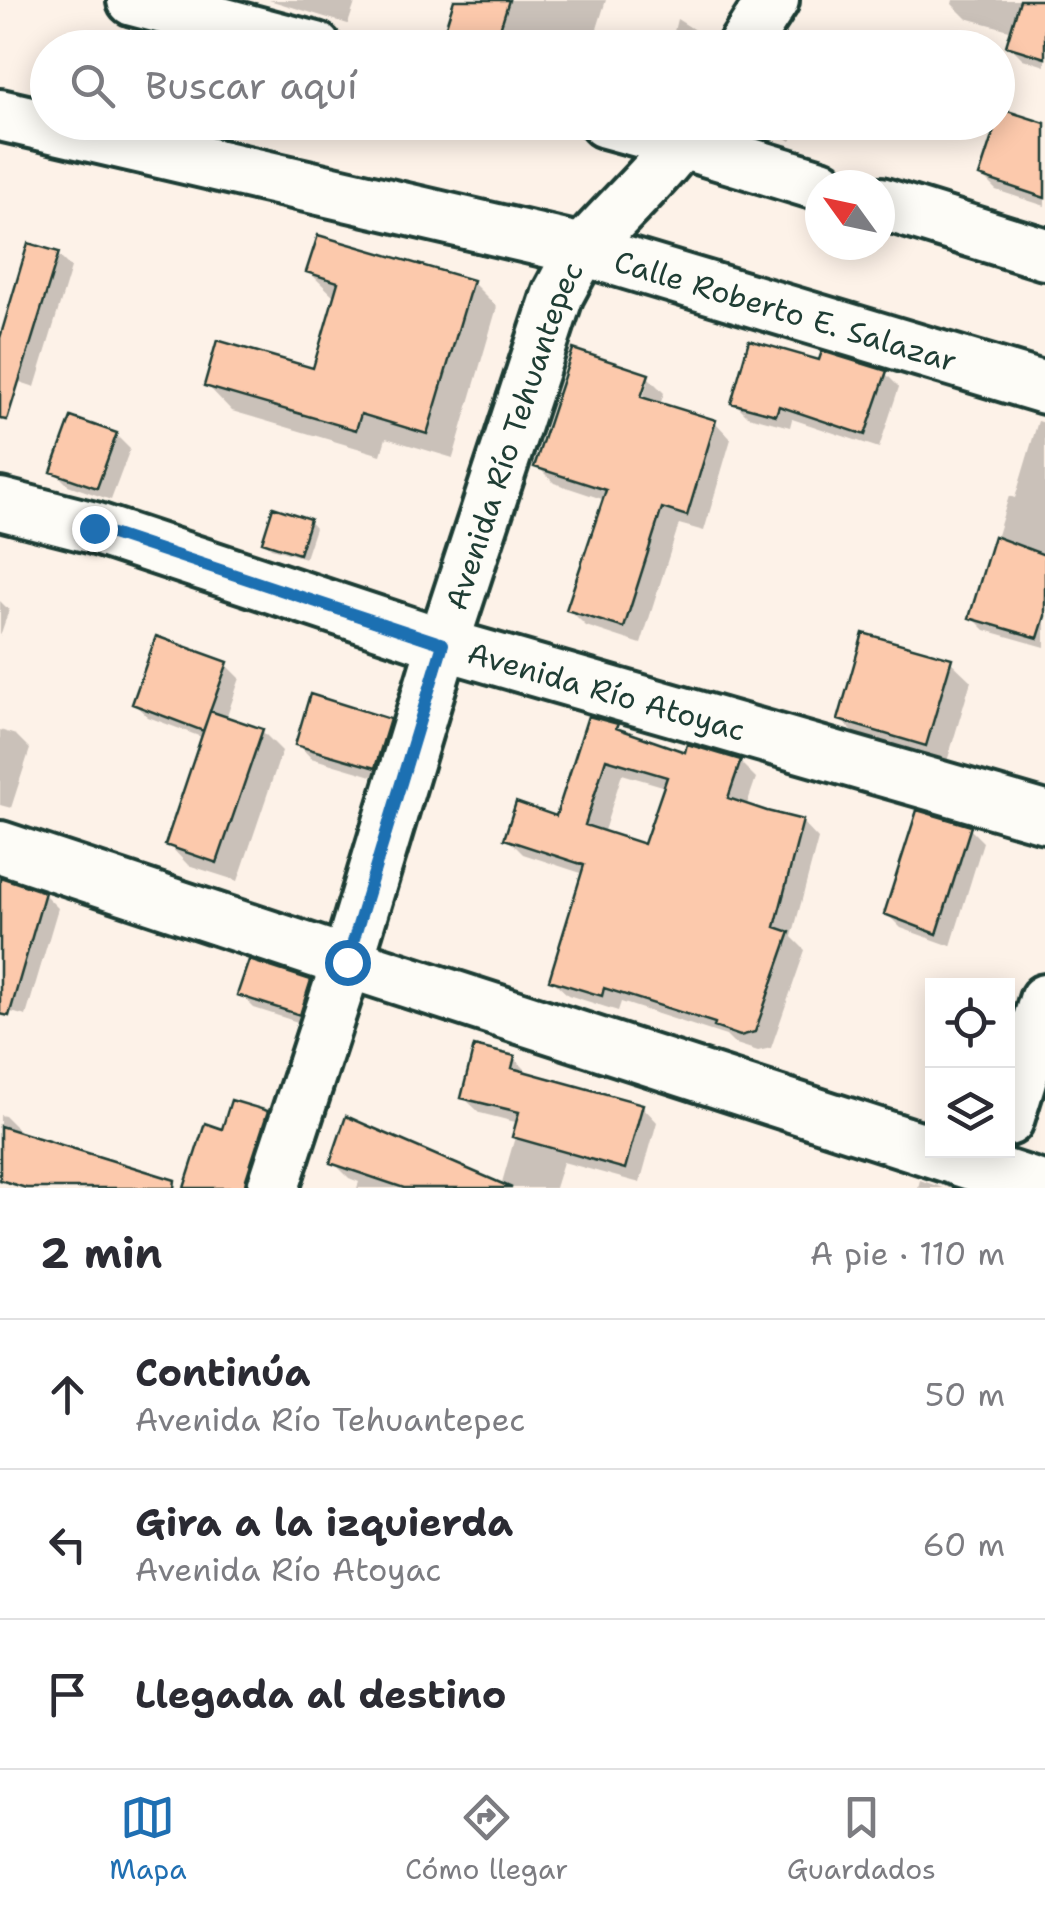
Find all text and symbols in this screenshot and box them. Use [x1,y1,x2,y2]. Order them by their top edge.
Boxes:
search box [30,30,1015,140]
icon: search [65,58,120,113]
text: Buscar aquí [145,60,358,111]
north arrow [805,170,895,260]
street label: Calle Roberto E. Salazar [610,240,962,381]
street label: Avenida Río Tehuantepec [435,254,592,615]
route end [72,506,118,552]
street label: Avenida Río Atoyac [463,632,750,750]
route start [325,940,371,986]
map controls [925,978,1015,1158]
button: locate [925,978,1015,1068]
button: layers [925,1068,1015,1158]
text: 2 min [40,1225,162,1281]
text: A pie · 110 m [810,1232,1005,1275]
text: Continúa [135,1347,310,1398]
icon: ahead [40,1367,95,1422]
text: 50 m [925,1373,1005,1416]
text: Avenida Río Tehuantepec [135,1398,525,1441]
text: Gira a la izquierda [135,1497,513,1548]
icon: left [40,1517,95,1572]
text: 60 m [923,1523,1005,1566]
text: Avenida Río Atoyac [135,1548,441,1591]
icon: arrive [40,1667,95,1722]
text: Llegada al destino [135,1669,506,1720]
tab: Mapa [109,1790,187,1888]
tab: Cómo llegar [405,1790,568,1888]
tab: Guardados [787,1790,936,1888]

